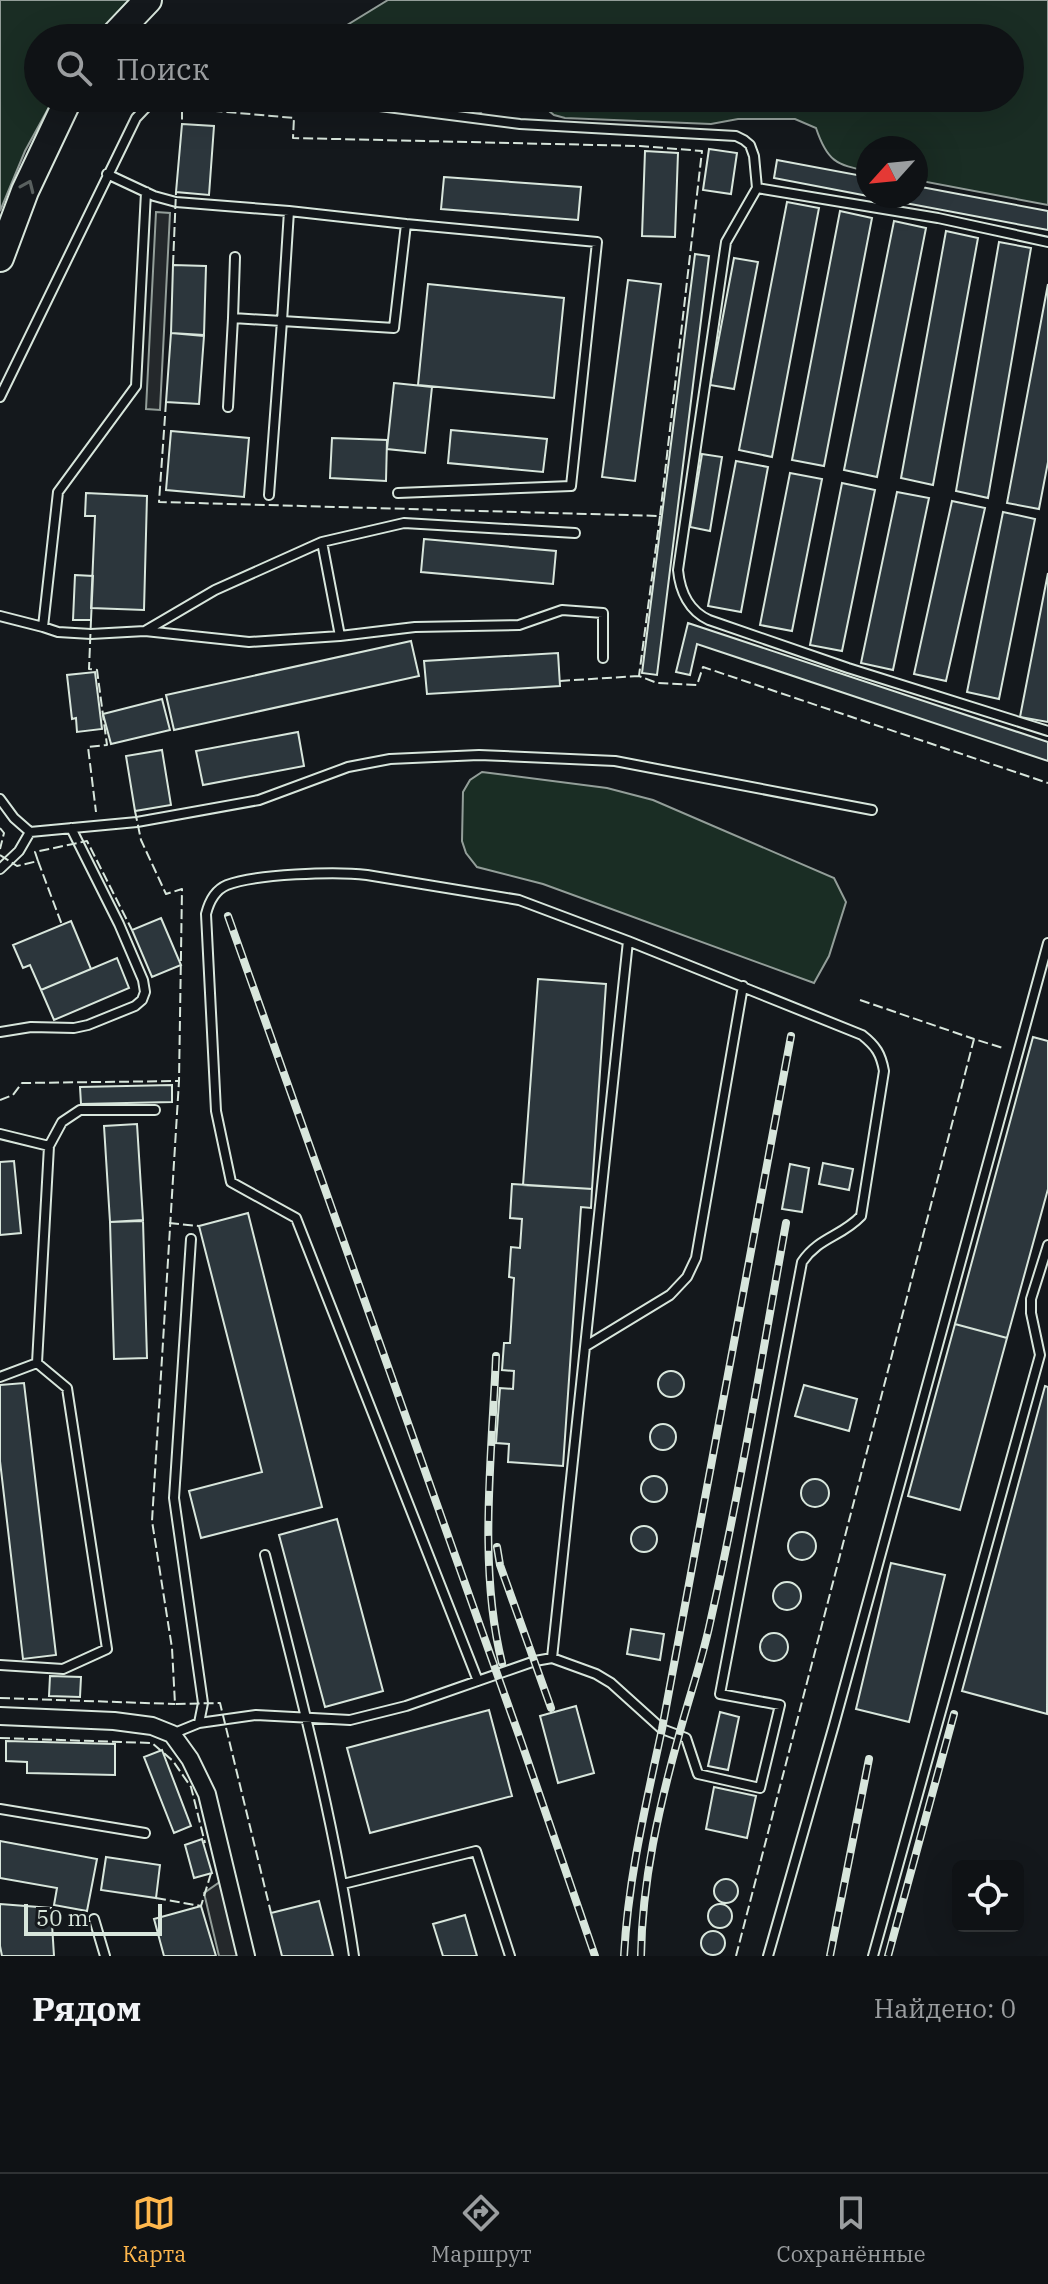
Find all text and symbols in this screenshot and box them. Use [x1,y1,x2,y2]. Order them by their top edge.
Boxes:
search box [24,24,1024,112]
icon: search [52,46,96,90]
text: Поиск [116,49,209,88]
north arrow [856,136,928,208]
one-way arrow [18,179,34,194]
map controls [952,1860,1024,1932]
button: locate [952,1860,1024,1932]
scale bar [24,1900,162,1936]
text: 50 m [36,1903,88,1932]
text: Рядом [32,1986,141,2030]
text: Найдено: 0 [874,1991,1016,2025]
tab: Карта [122,2191,186,2268]
tab: Маршрут [431,2191,532,2268]
tab: Сохранённые [777,2191,926,2268]

